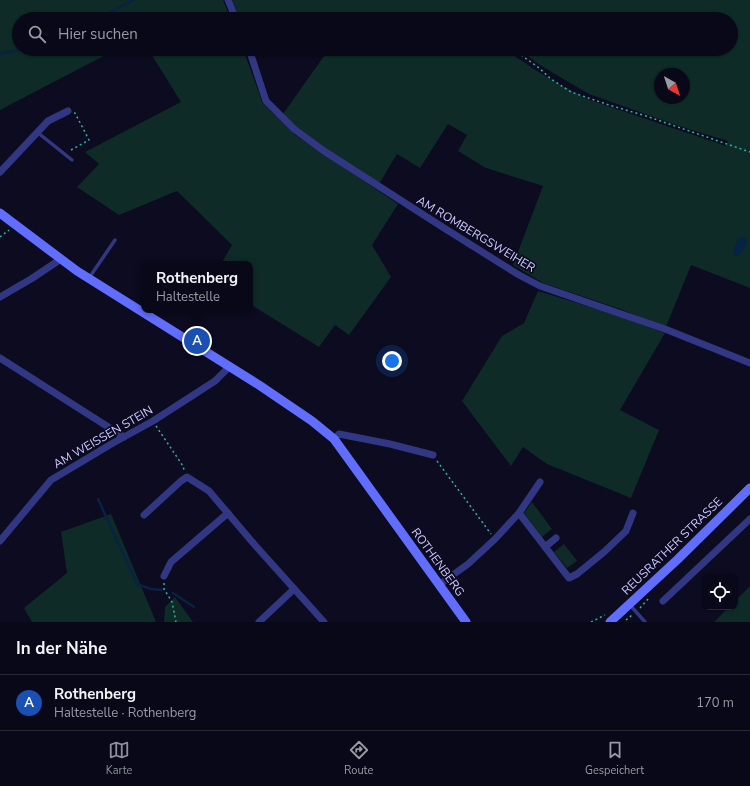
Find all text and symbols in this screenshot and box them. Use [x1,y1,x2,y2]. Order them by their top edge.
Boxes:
search box [12,12,738,56]
icon: search [26,23,48,45]
text: Hier suchen [58,24,138,44]
north arrow [654,68,690,104]
street label: AM ROMBERGSWEIHER [414,192,538,276]
popup [141,261,253,313]
text: Rothenberg [156,268,238,288]
text: Haltestelle [156,288,220,306]
pin: A [184,326,210,356]
your location [382,351,402,371]
street label: AM WEISSEN STEIN [50,402,156,472]
street label: REUSRATHER STRASSE [618,494,726,598]
street label: ROTHENBERG [408,525,468,599]
map controls [702,574,738,610]
button: locate [702,574,738,610]
text: In der Nähe [16,637,107,660]
text: Rothenberg [54,684,136,704]
text: A [24,694,34,712]
text: 170 m [696,694,734,712]
text: Haltestelle · Rothenberg [54,704,196,722]
tab: Karte [106,739,132,778]
tab: Route [344,739,373,778]
tab: Gespeichert [585,739,644,778]

